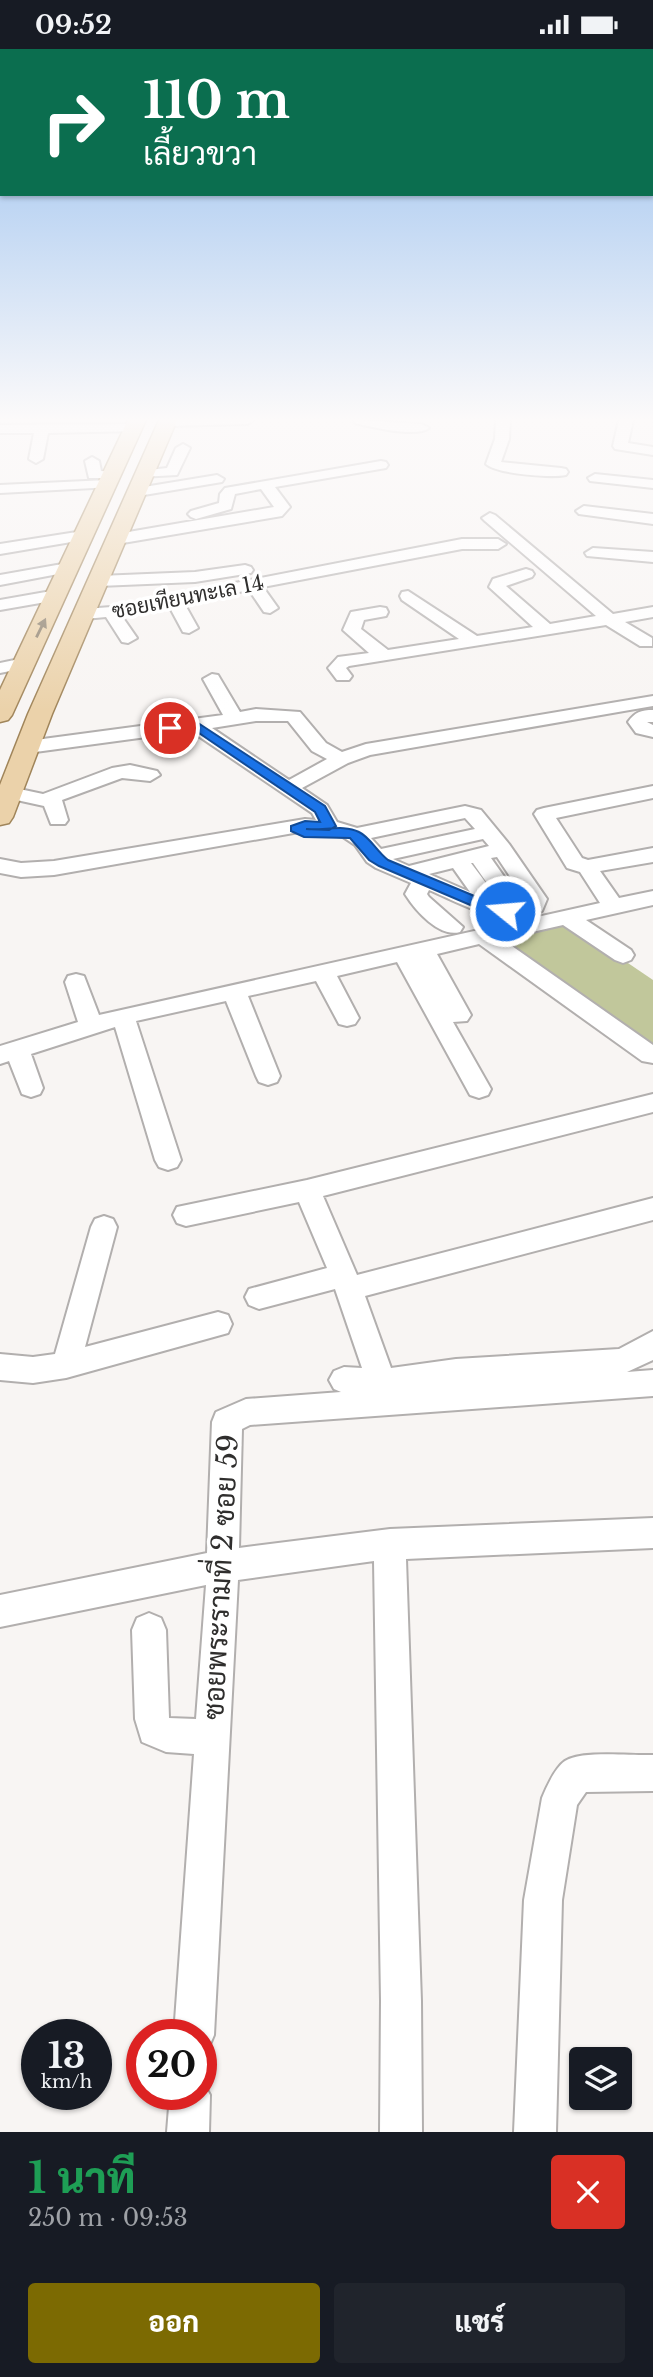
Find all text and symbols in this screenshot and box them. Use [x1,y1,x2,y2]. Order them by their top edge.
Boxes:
text: 09:52 [35,9,112,41]
text: 110 m [143,70,290,131]
icon: right [28,77,119,168]
text: เลี้ยวขวา [143,134,257,174]
street label: ซอยเทียนทะเล 14 [110,570,266,624]
one-way arrow [35,618,47,638]
pin [140,698,200,758]
icon: arrive [151,709,189,747]
position arrow [468,874,542,948]
street label: ซอยพระรามที่ 2 ซอย 59 [189,1433,246,1721]
speed limit sign: 20 [126,2019,217,2110]
text: 13 [48,2034,85,2077]
map controls [569,2047,632,2110]
button: layers [569,2047,632,2110]
text: km/h [41,2071,92,2093]
text: 1 นาที [28,2152,135,2204]
button: close [551,2155,625,2229]
text: 250 m · 09:53 [28,2204,188,2232]
button: ออก [28,2283,320,2363]
button: แชร์ [334,2283,625,2363]

